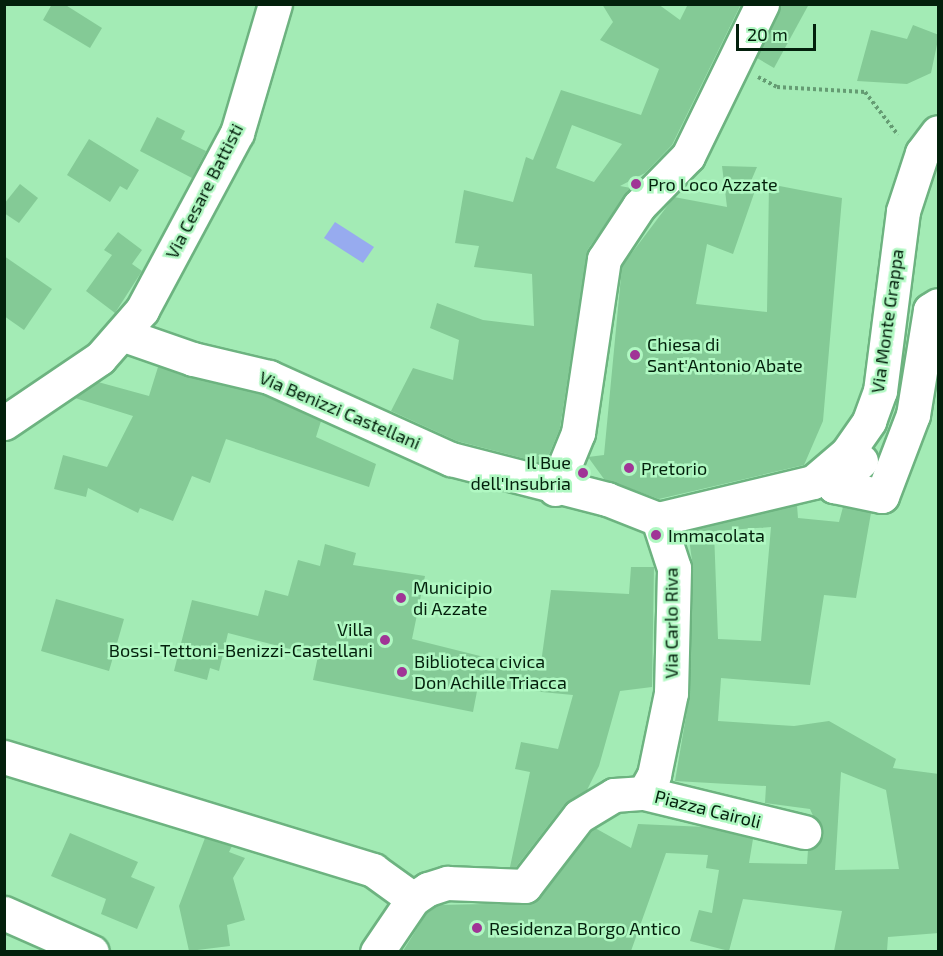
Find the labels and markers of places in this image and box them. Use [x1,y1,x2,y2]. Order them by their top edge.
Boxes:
place label: Pro Loco Azzate [648,173,778,195]
marker: Pro Loco Azzate [629,177,643,191]
place label: Chiesa di Sant'Antonio Abate [647,334,803,376]
marker: Chiesa di Sant'Antonio Abate [628,348,642,362]
place label: Il Bue dell'Insubria [471,452,571,494]
place label: Pretorio [641,457,707,479]
marker: Pretorio [622,461,636,475]
marker: Il Bue dell'Insubria [576,466,590,480]
place label: Immacolata [668,524,765,546]
marker: Immacolata [649,528,663,542]
place label: Municipio di Azzate [413,577,492,620]
marker: Municipio di Azzate [394,591,408,605]
place label: Villa Bossi-Tettoni-Benizzi-Castellani [109,619,373,662]
marker: Villa Bossi-Tettoni-Benizzi-Castellani [378,633,392,647]
place label: Biblioteca civica Don Achille Triacca [414,651,568,694]
marker: Biblioteca civica Don Achille Triacca [395,665,409,679]
place label: Residenza Borgo Antico [489,917,681,939]
marker: Residenza Borgo Antico [470,921,484,935]

